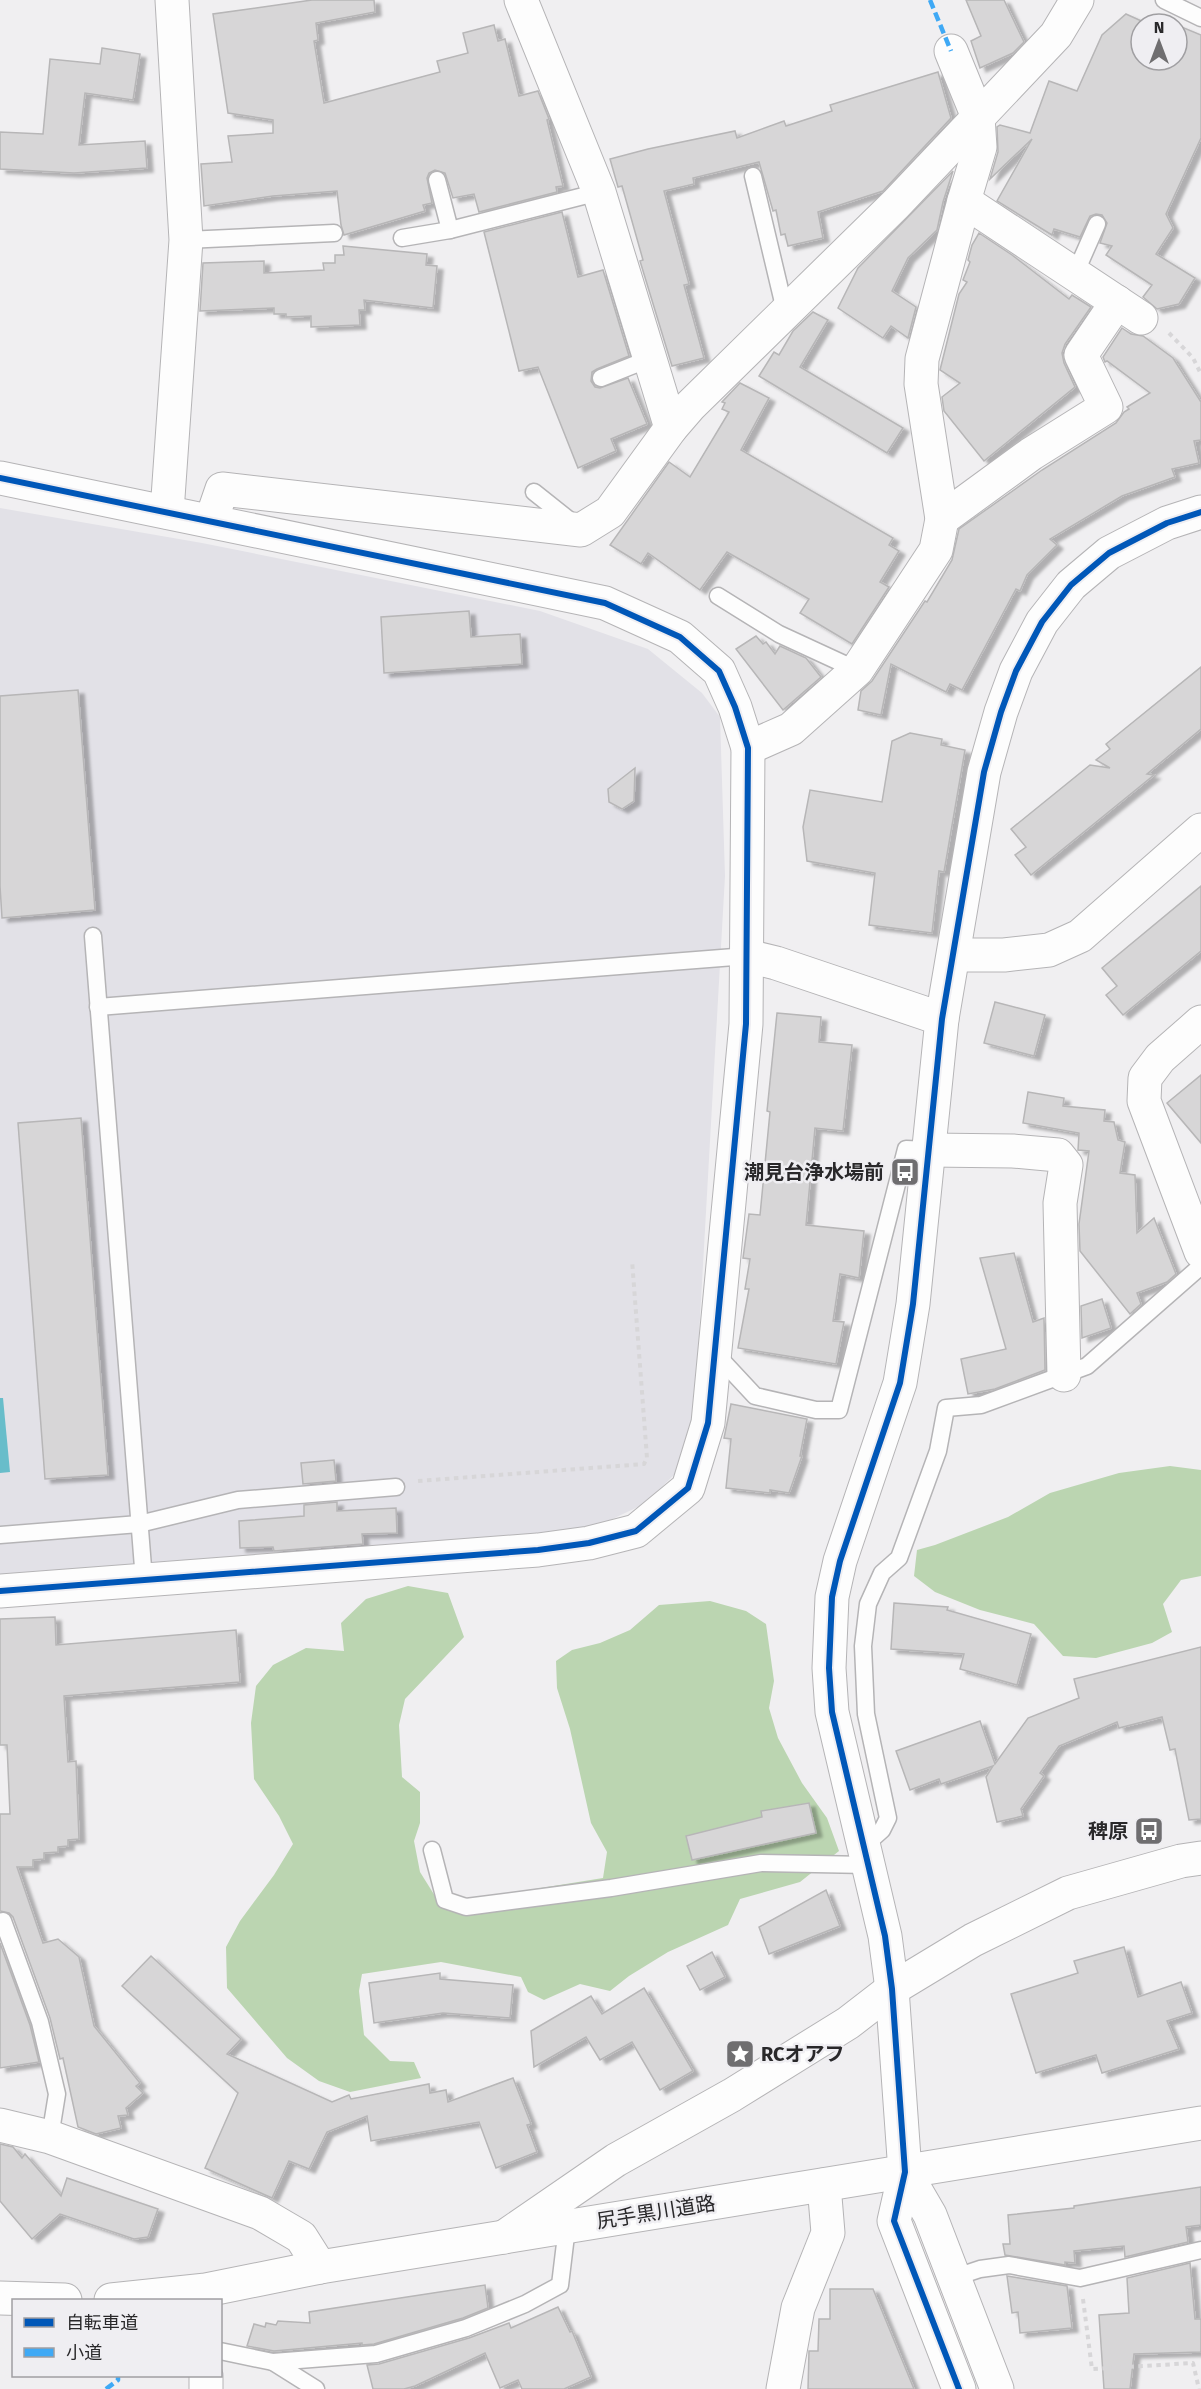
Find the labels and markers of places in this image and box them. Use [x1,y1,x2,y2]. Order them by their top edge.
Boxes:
bus stop icon: 潮見台浄水場前 [889,1156,921,1188]
place label: 潮見台浄水場前 [744,1160,884,1184]
bus stop icon: 稗原 [1133,1815,1165,1847]
place label: 稗原 [1088,1819,1128,1843]
place icon: RCオアフ [724,2038,756,2070]
place label: RCオアフ [761,2042,845,2066]

